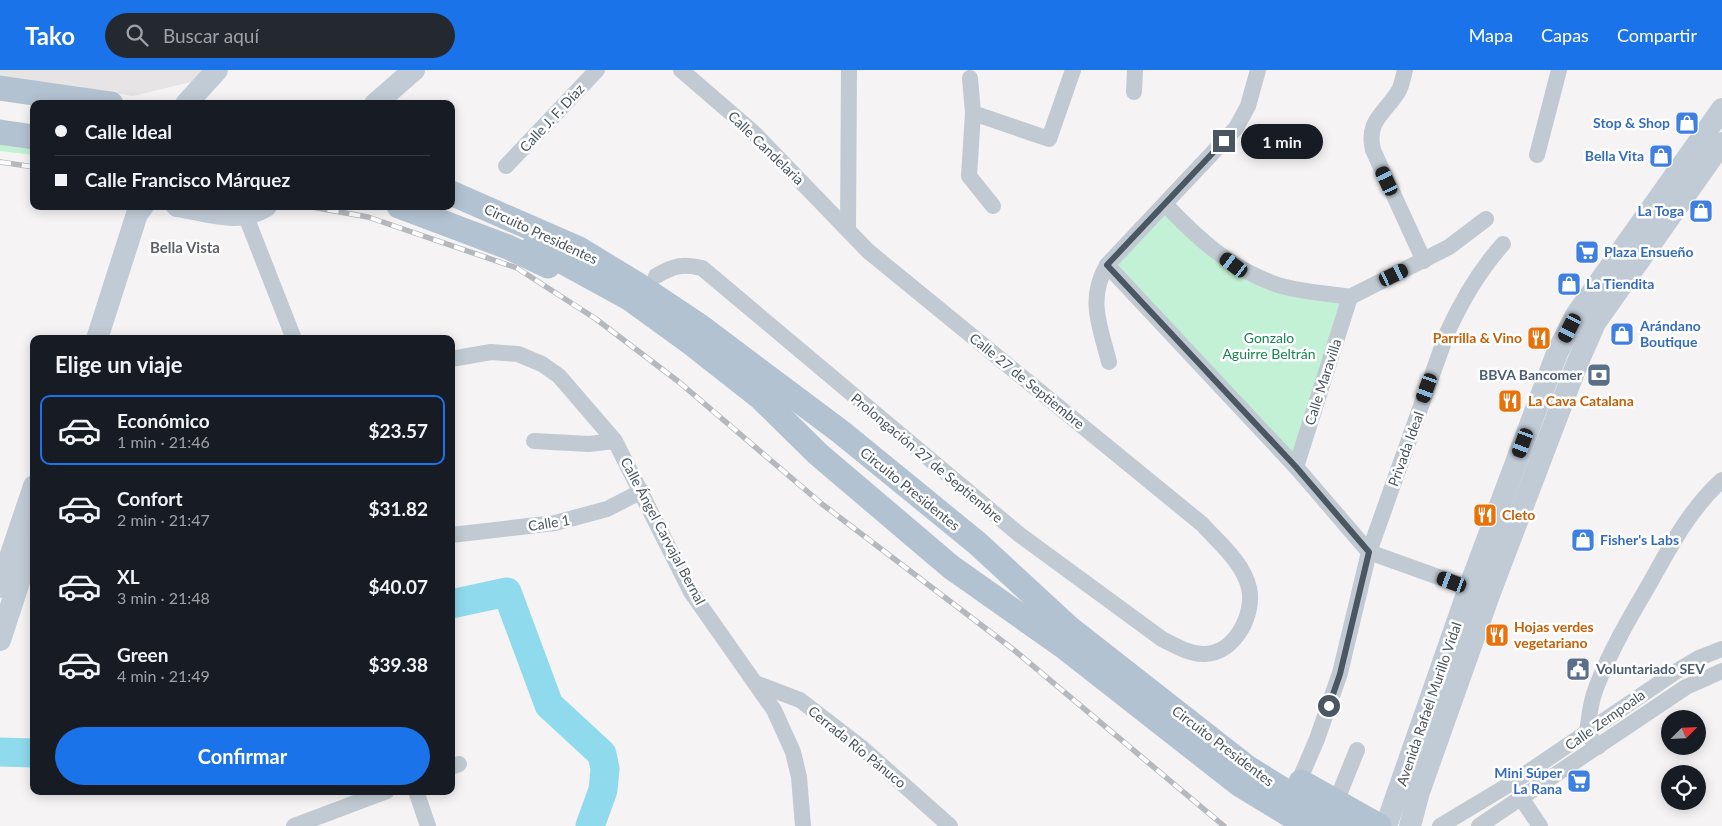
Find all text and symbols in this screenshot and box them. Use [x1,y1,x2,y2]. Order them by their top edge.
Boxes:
search box [105,13,455,58]
text: Tako [25,21,75,50]
icon: search [123,21,151,49]
text: Buscar aquí [163,24,259,47]
text: Mapa [1469,24,1513,46]
text: Capas [1541,24,1589,46]
text: Compartir [1617,24,1697,46]
street label: Calle J. F. Díaz [516,80,587,155]
street label: Calle Candelaria [725,107,808,188]
shop icon: Stop & Shop [1674,110,1700,136]
place label: Stop & Shop [1593,114,1670,131]
text: Calle Ideal [85,120,172,143]
callout: 1 min [1242,124,1324,158]
route end [1213,130,1235,152]
text: 1 min [1262,132,1302,151]
shop icon: Bella Vita [1648,143,1674,169]
place label: Bella Vita [1585,147,1644,164]
car [1373,164,1400,198]
text: Calle Francisco Márquez [85,168,290,191]
shop icon: La Toga [1688,198,1714,224]
street label: Circuito Presidentes [482,200,601,267]
place label: La Toga [1637,202,1684,219]
district label: Bella Vista [150,238,220,256]
supermarket icon: Plaza Ensueño [1574,239,1600,265]
place label: Plaza Ensueño [1604,243,1693,260]
car [1217,250,1250,280]
car [1377,262,1410,288]
shop icon: La Tiendita [1556,271,1582,297]
place label: La Tiendita [1586,275,1654,292]
car [1556,311,1583,345]
place label: Arándano Boutique [1639,317,1701,350]
shop icon: Arándano Boutique [1609,321,1635,347]
restaurant icon: Parrilla & Vino [1526,325,1552,351]
street label: Calle 27 de Septiembre [966,329,1088,432]
park label: Gonzalo Aguirre Beltrán [1222,329,1316,362]
place label: Parrilla & Vino [1433,329,1522,346]
street label: Calle Maravilla [1301,337,1344,427]
text: Elige un viaje [55,351,183,378]
bank icon: BBVA Bancomer [1586,362,1612,388]
place label: BBVA Bancomer [1479,366,1583,383]
car [1414,371,1439,405]
restaurant icon: La Cava Catalana [1497,388,1523,414]
street label: Prolongación 27 de Septiembre [848,389,1007,526]
place label: La Cava Catalana [1528,392,1634,409]
icon: car [57,408,102,453]
text: Económico [117,409,210,432]
street label: Privada Ideal [1384,409,1427,489]
text: $23.57 [368,419,428,442]
car [1510,426,1535,460]
text: 1 min · 21:46 [117,432,210,451]
street label: Circuito Presidentes [857,443,964,534]
street label: Calle Ángel Carvajal Bernal [617,454,710,607]
icon: car [57,486,102,531]
text: Confort [117,487,182,510]
text: $31.82 [368,497,428,520]
restaurant icon: Cleto [1472,502,1498,528]
place label: Cleto [1502,506,1535,523]
text: 2 min · 21:47 [117,510,210,529]
street label: Calle 1 [527,511,571,534]
shop icon: Fisher's Labs [1570,527,1596,553]
place label: Fisher's Labs [1600,531,1679,548]
icon: car [57,564,102,609]
text: XL [117,565,140,588]
car [1435,570,1468,594]
text: $40.07 [368,575,428,598]
text: 3 min · 21:48 [117,588,210,607]
place label: Hojas verdes vegetariano [1514,618,1594,651]
street label: Avenida Rafaél Murillo Vidal [1392,620,1465,788]
restaurant icon: Hojas verdes vegetariano [1484,622,1510,648]
icon: car [57,642,102,687]
text: Green [117,643,168,666]
text: $39.38 [368,653,428,676]
public building icon: Voluntariado SEV [1565,656,1591,682]
place label: Voluntariado SEV [1595,660,1705,677]
text: 4 min · 21:49 [117,666,210,685]
street label: Calle Zempoala [1561,686,1648,753]
route start [1318,695,1340,717]
street label: Cerrada Río Pánuco [805,702,910,791]
street label: Circuito Presidentes [1169,702,1278,789]
north arrow [1661,710,1706,755]
map controls [1661,710,1706,810]
button: Confirmar [55,727,430,785]
place label: Mini Súper La Rana [1494,764,1563,797]
button: locate [1661,765,1706,810]
supermarket icon: Mini Súper La Rana [1566,768,1592,794]

